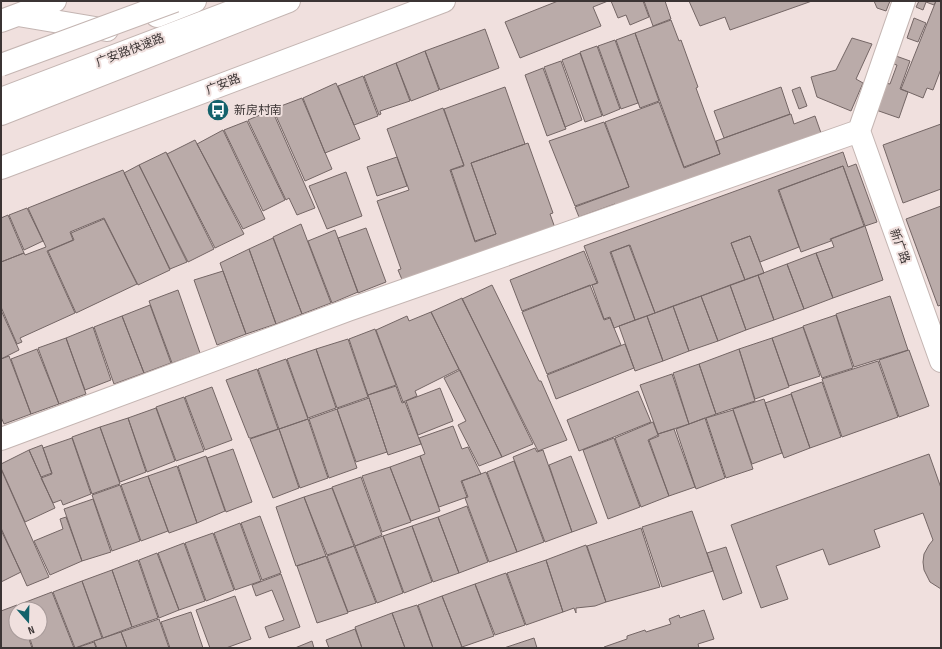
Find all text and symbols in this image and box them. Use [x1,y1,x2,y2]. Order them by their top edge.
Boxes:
street label: 广安路快速路 [94,31,166,70]
street label: 广安路 [204,71,243,98]
bus stop icon: 新房村南 [205,97,231,123]
place label: 新房村南 [234,103,282,118]
street label: 新广路 [886,227,913,266]
north arrow [8,601,48,641]
text: N [26,623,36,637]

